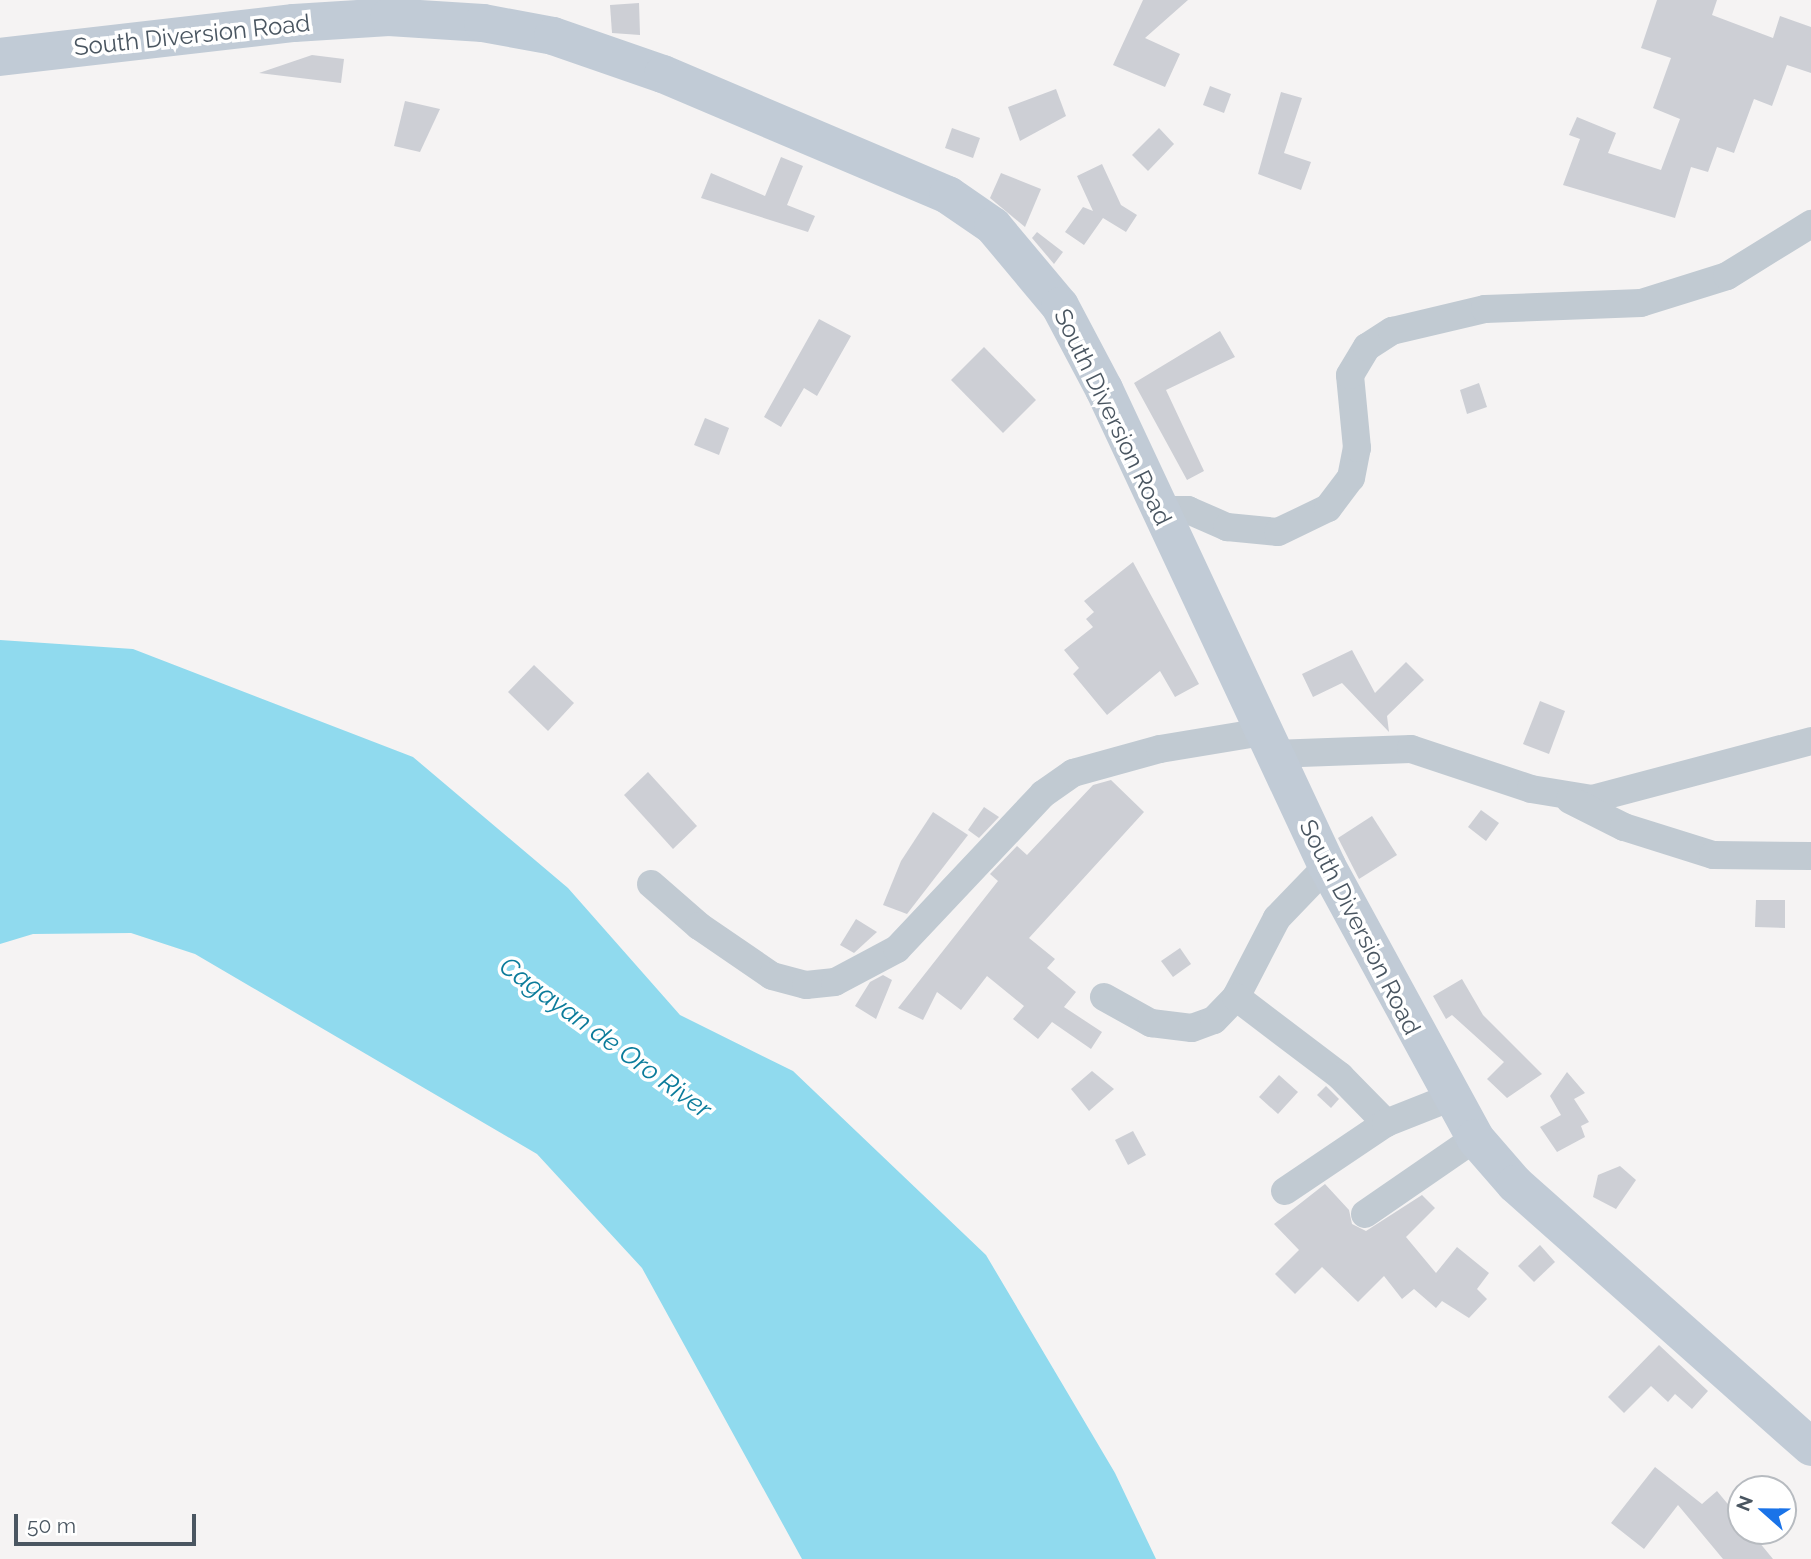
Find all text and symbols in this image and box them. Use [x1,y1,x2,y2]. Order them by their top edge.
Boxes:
street label: South Diversion Road [72,8,312,62]
street label: South Diversion Road [1048,304,1178,530]
street label: South Diversion Road [1293,815,1427,1039]
water label: Cagayan de Oro River [493,951,717,1125]
north arrow [1727,1475,1797,1545]
text: N [1731,1492,1757,1514]
scale bar [18,1500,200,1544]
text: 50 m [27,1513,76,1538]

